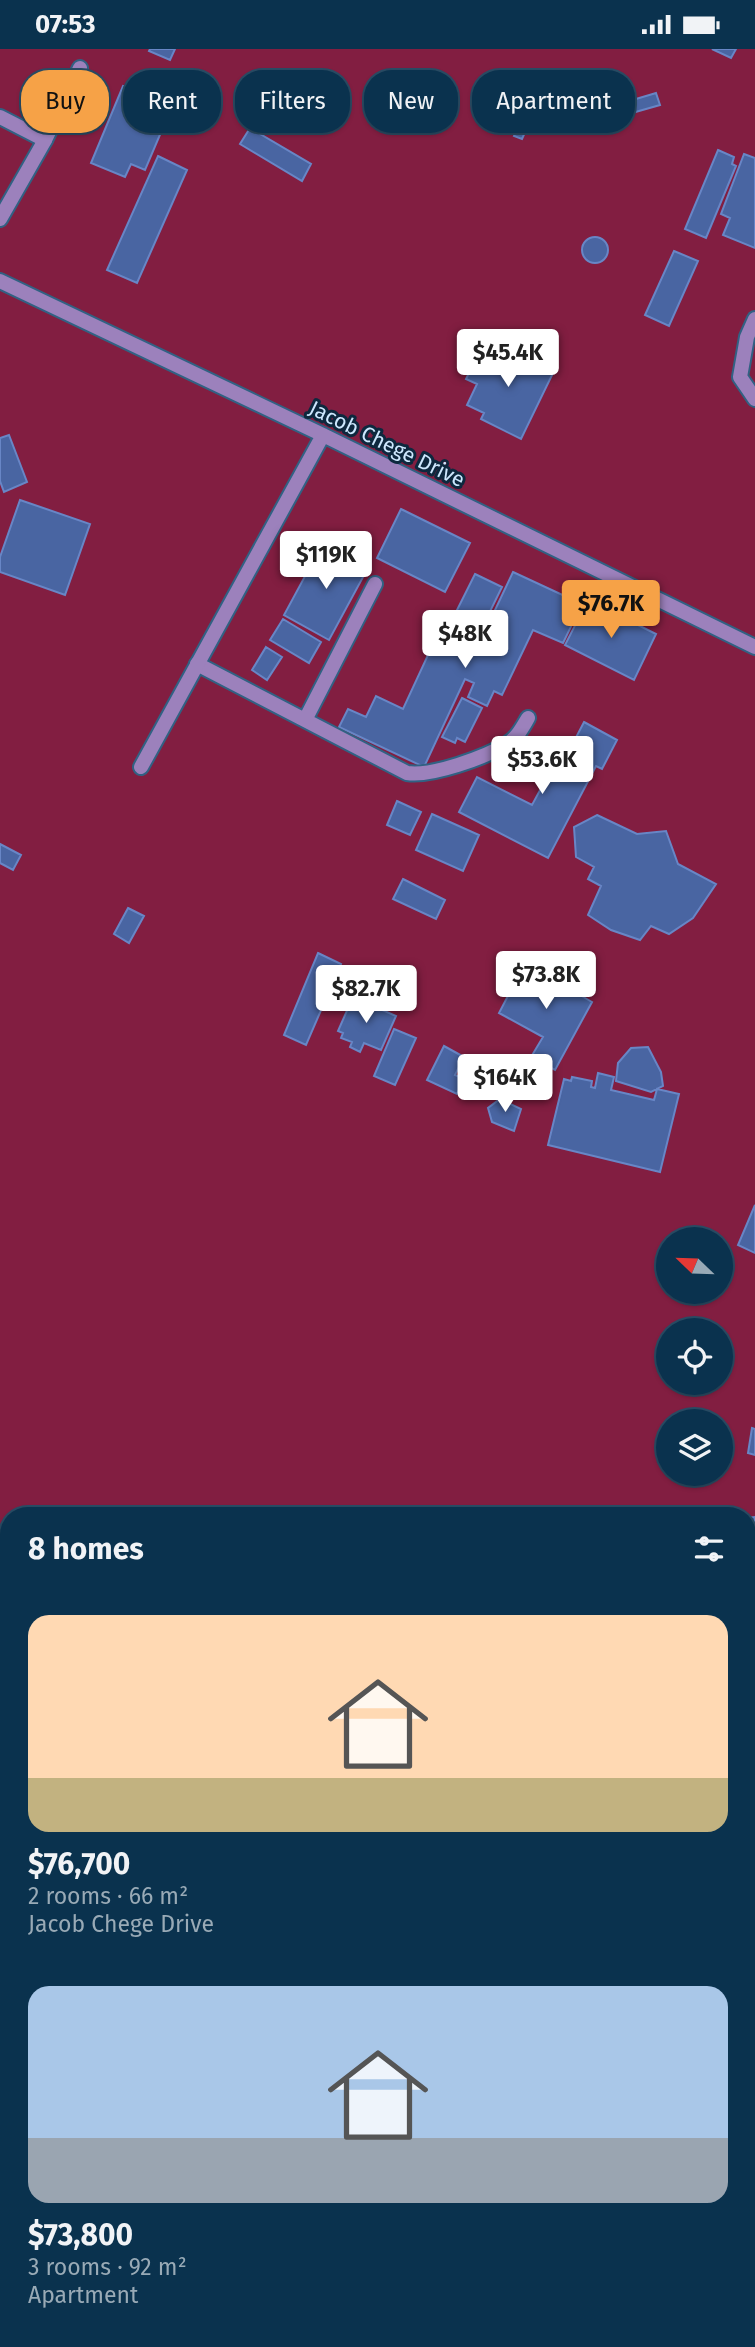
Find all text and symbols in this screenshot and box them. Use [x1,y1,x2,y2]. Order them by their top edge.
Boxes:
text: 07:53 [35,9,96,40]
chip: Buy [21,70,109,133]
chip: Rent [123,70,221,133]
chip: Filters [235,70,350,133]
chip: New [364,70,458,133]
chip: Apartment [472,70,635,133]
pin: $45.4K [451,329,565,389]
text: $45.4K [473,338,543,366]
street label: Jacob Chege Drive [305,395,469,493]
pin: $119K [277,531,375,591]
text: $119K [296,540,356,568]
pin: $76.7K [554,581,668,640]
text: $76.7K [578,589,644,617]
pin: $48K [424,611,506,670]
text: $48K [438,619,492,647]
pin: $53.6K [485,737,599,796]
text: $53.6K [507,745,577,773]
pin: $73.8K [489,951,603,1011]
text: $73.8K [512,960,580,988]
pin: $82.7K [309,965,423,1025]
text: $82.7K [332,974,400,1002]
pin: $164K [456,1055,554,1114]
text: $164K [474,1063,537,1091]
north arrow [656,1227,733,1304]
map controls [656,1227,733,1486]
button: locate [656,1318,733,1395]
button: layers [656,1409,733,1486]
icon: filters [690,1530,728,1568]
text: 8 homes [28,1531,144,1567]
icon: home [315,1661,441,1787]
text: $76,700 [28,1846,130,1882]
text: 2 rooms · 66 m² [28,1882,188,1910]
text: Jacob Chege Drive [28,1910,214,1938]
icon: home [315,2032,441,2158]
text: $73,800 [28,2217,133,2253]
text: 3 rooms · 92 m² [28,2253,187,2281]
text: Apartment [28,2281,138,2309]

